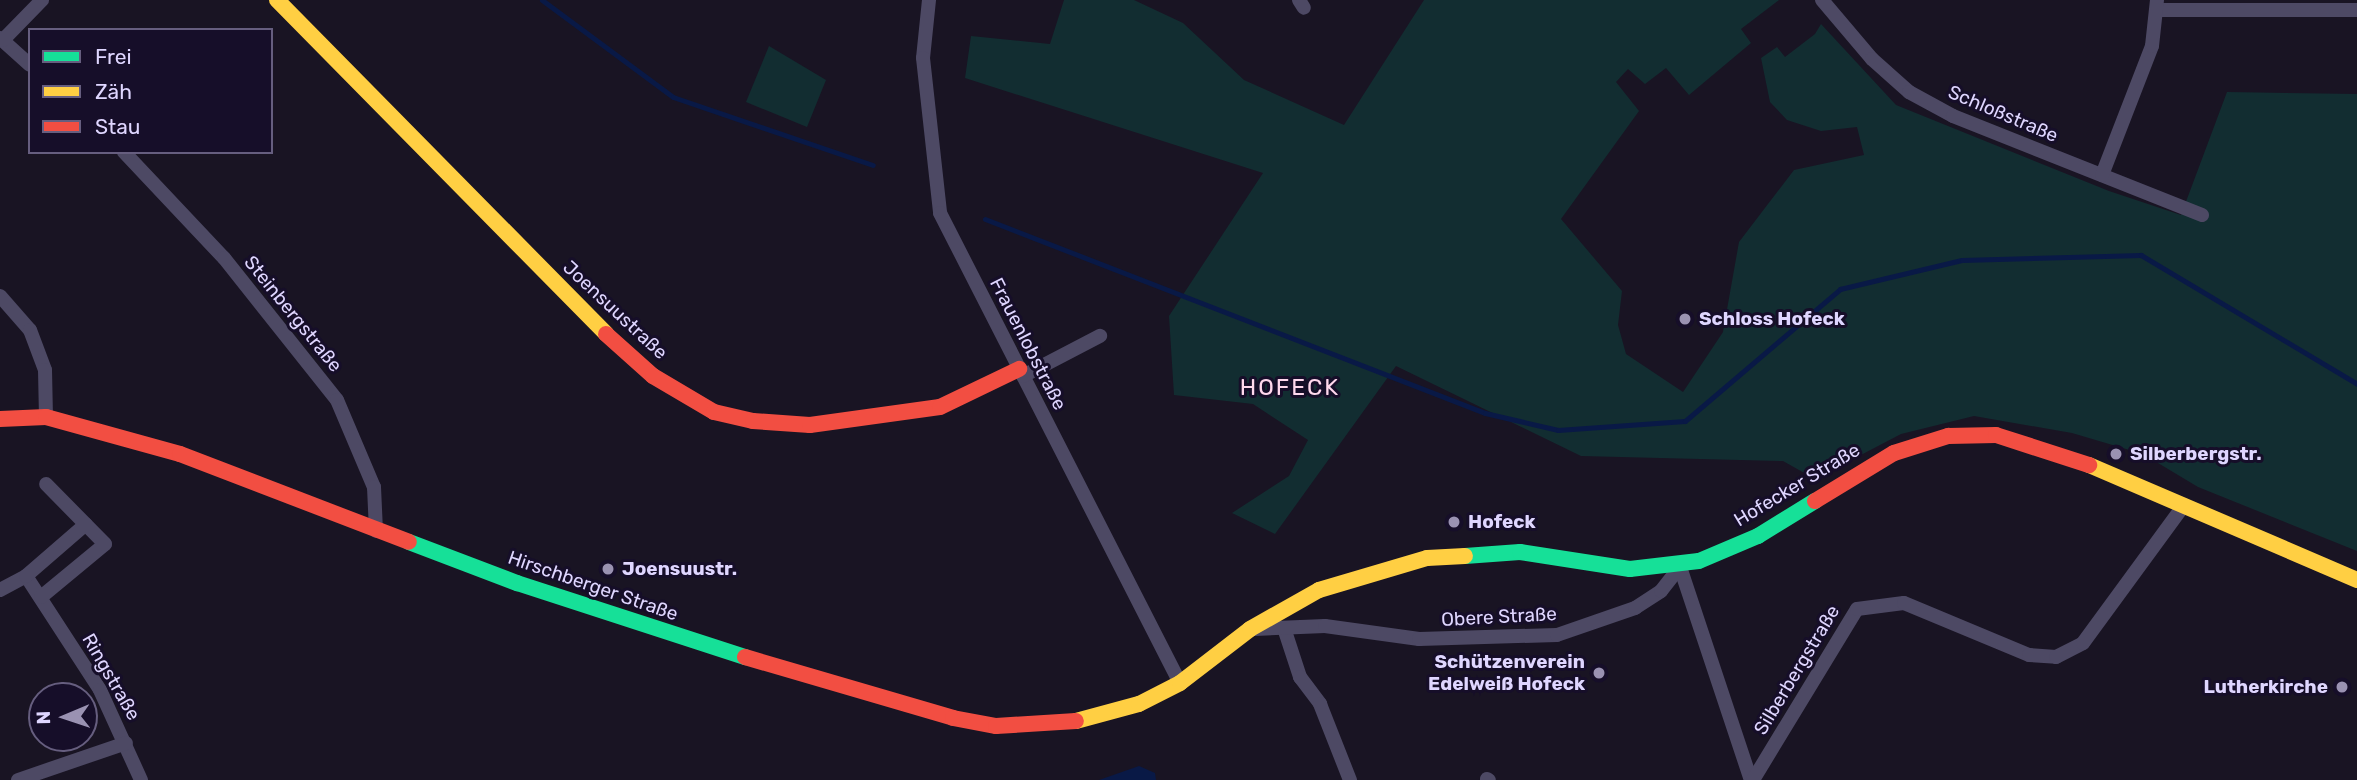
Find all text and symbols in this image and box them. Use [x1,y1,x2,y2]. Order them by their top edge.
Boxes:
legend [28,28,273,154]
text: Frei [95,44,132,69]
text: Zäh [95,79,132,104]
street label: Schloßstraße [1945,81,2061,147]
text: Stau [95,114,141,139]
street label: Steinbergstraße [239,251,347,377]
street label: Joensuustraße [558,256,672,364]
street label: Frauenlobstraße [985,274,1071,414]
place label: Schloss Hofeck [1699,308,1845,330]
marker: Schloss Hofeck [1677,311,1693,327]
district label: HOFECK [1241,373,1339,401]
street label: Hofecker Straße [1730,438,1864,532]
place label: Silberbergstr. [2130,443,2262,465]
marker: Silberbergstr. [2108,446,2124,462]
place label: Hofeck [1468,511,1536,533]
marker: Hofeck [1446,514,1462,530]
street label: Hirschberger Straße [505,546,681,626]
place label: Joensuustr. [622,558,737,580]
marker: Joensuustr. [600,561,616,577]
street label: Silberbergstraße [1749,601,1845,739]
street label: Obere Straße [1441,603,1557,631]
street label: Ringstraße [77,630,145,724]
place label: Schützenverein Edelweiß Hofeck [1428,651,1585,695]
marker: Schützenverein Edelweiß Hofeck [1591,665,1607,681]
place label: Lutherkirche [2204,676,2328,698]
marker: Lutherkirche [2334,679,2350,695]
north arrow [28,682,98,752]
text: N [32,710,55,725]

